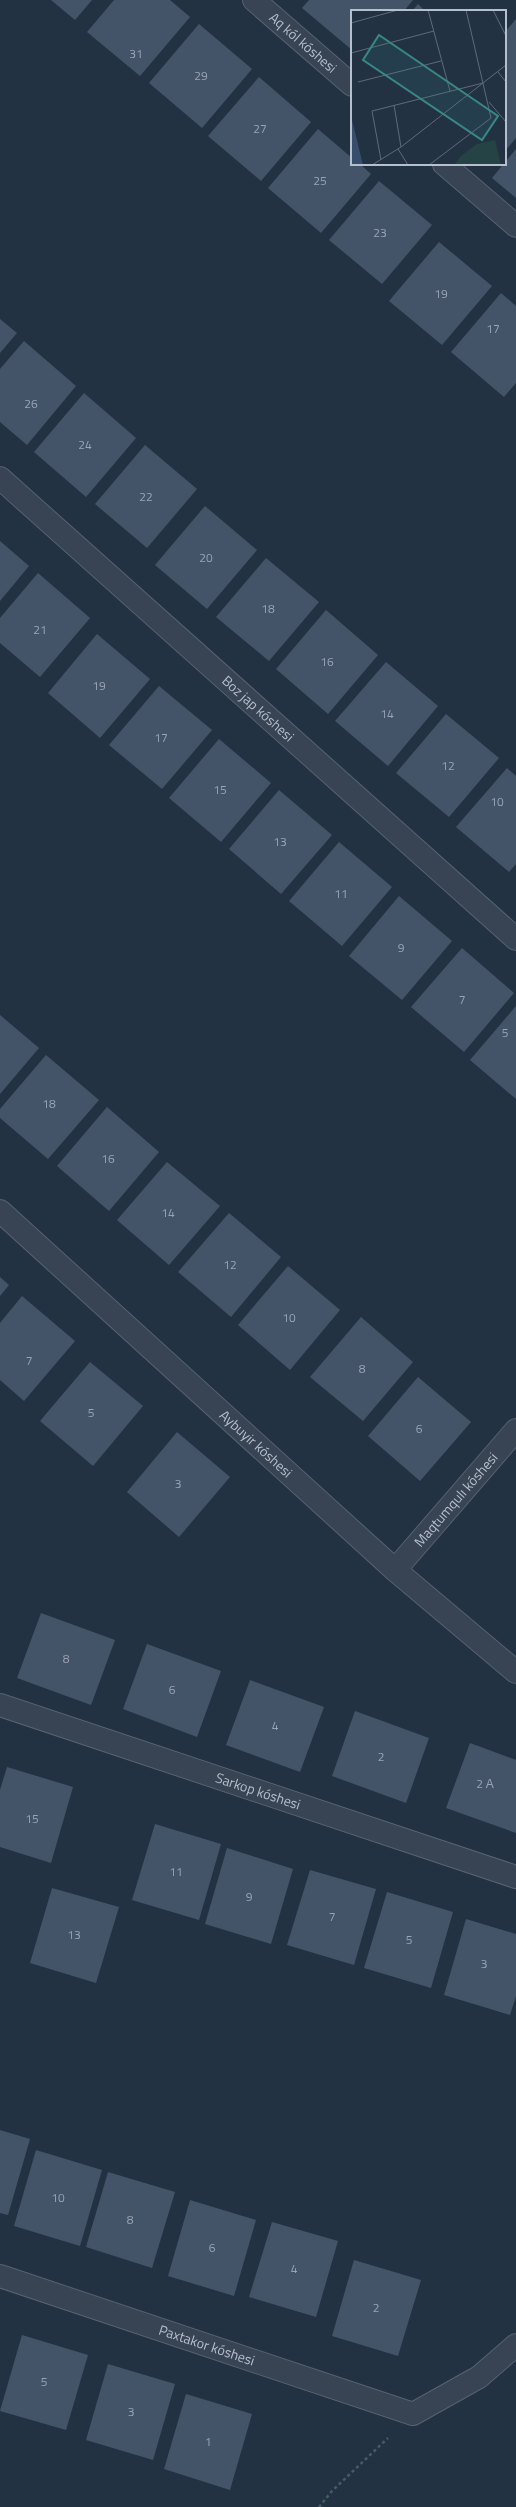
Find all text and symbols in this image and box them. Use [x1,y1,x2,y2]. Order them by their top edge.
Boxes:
street label: Aq kól kóshesi [265,7,342,78]
inset map [351,10,506,165]
house number: 31 [129,44,143,63]
house number: 29 [194,66,208,85]
house number: 27 [253,119,267,138]
house number: 25 [313,171,327,190]
house number: 23 [373,223,387,242]
house number: 19 [434,284,448,303]
house number: 17 [486,319,500,338]
house number: 26 [24,394,38,413]
house number: 24 [78,435,92,454]
house number: 22 [139,487,153,506]
house number: 20 [199,548,213,567]
house number: 18 [261,599,275,618]
house number: 21 [33,620,47,639]
house number: 16 [320,652,334,671]
street label: Boz jap kóshesi [218,670,299,746]
house number: 19 [92,676,106,695]
house number: 14 [380,704,394,723]
house number: 17 [154,728,168,747]
house number: 12 [441,756,455,775]
house number: 15 [213,780,227,799]
house number: 10 [490,792,504,811]
house number: 13 [273,832,287,851]
house number: 11 [334,884,348,903]
house number: 9 [398,938,405,957]
house number: 7 [459,990,465,1009]
house number: 5 [502,1023,509,1042]
house number: 18 [42,1094,56,1113]
house number: 16 [101,1149,115,1168]
house number: 14 [161,1203,175,1222]
house number: 12 [223,1255,237,1274]
house number: 10 [282,1308,296,1327]
house number: 7 [26,1351,32,1370]
house number: 8 [359,1359,366,1378]
house number: 5 [88,1403,95,1422]
street label: Aybuyir kóshesi [215,1405,298,1482]
house number: 6 [416,1419,423,1438]
street label: Maqtumqulı kóshesi [409,1447,502,1551]
house number: 3 [175,1474,181,1493]
house number: 8 [63,1649,70,1668]
house number: 6 [169,1680,176,1699]
house number: 4 [272,1716,279,1735]
house number: 2 [378,1747,384,1766]
street label: Sarkop kóshesi [213,1767,304,1815]
house number: 2 А [476,1774,494,1793]
house number: 15 [25,1809,39,1828]
house number: 11 [169,1862,183,1881]
house number: 9 [246,1887,253,1906]
house number: 7 [329,1907,335,1926]
house number: 13 [67,1925,81,1944]
house number: 5 [406,1930,413,1949]
house number: 3 [481,1954,487,1973]
house number: 10 [51,2188,65,2207]
house number: 8 [127,2210,134,2229]
house number: 6 [209,2238,216,2257]
house number: 4 [291,2259,298,2278]
house number: 2 [373,2298,379,2317]
street label: Paxtakor kóshesi [156,2319,258,2370]
house number: 5 [41,2372,48,2391]
house number: 3 [128,2402,134,2421]
house number: 1 [205,2432,211,2451]

